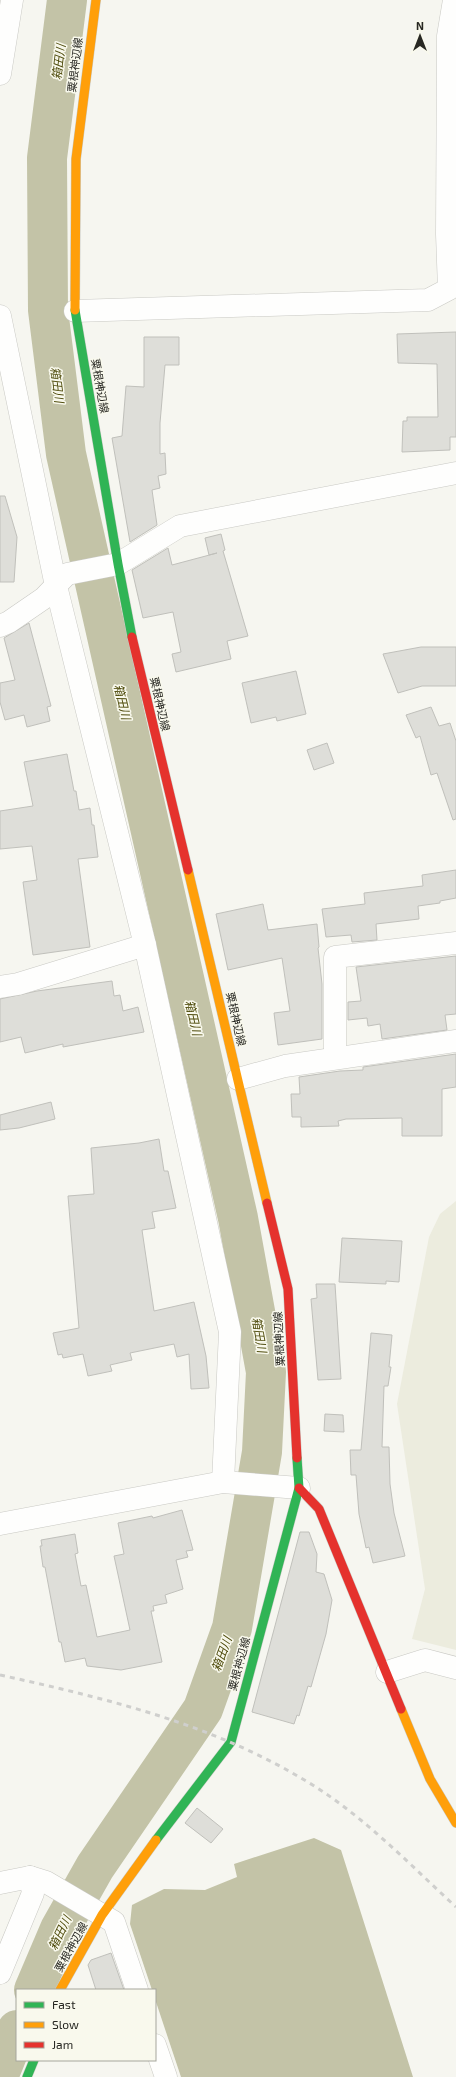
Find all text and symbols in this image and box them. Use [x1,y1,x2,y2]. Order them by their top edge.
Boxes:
north arrow [400,16,440,56]
text: N [416,19,424,32]
street label: 粟根神辺線 [65,37,84,93]
water label: 箱田川 [49,41,67,81]
street label: 粟根神辺線 [89,358,112,414]
water label: 箱田川 [49,366,67,406]
street label: 粟根神辺線 [148,676,173,732]
water label: 箱田川 [112,683,134,723]
street label: 粟根神辺線 [224,991,249,1047]
water label: 箱田川 [183,999,205,1039]
street label: 粟根神辺線 [271,1311,286,1367]
water label: 箱田川 [250,1316,270,1356]
water label: 箱田川 [208,1632,234,1673]
street label: 粟根神辺線 [225,1636,252,1692]
water label: 箱田川 [45,1912,74,1952]
street label: 粟根神辺線 [52,1920,90,1974]
legend [16,1989,156,2061]
text: Fast [52,1997,76,2011]
text: Slow [52,2017,79,2031]
text: Jam [52,2037,73,2051]

